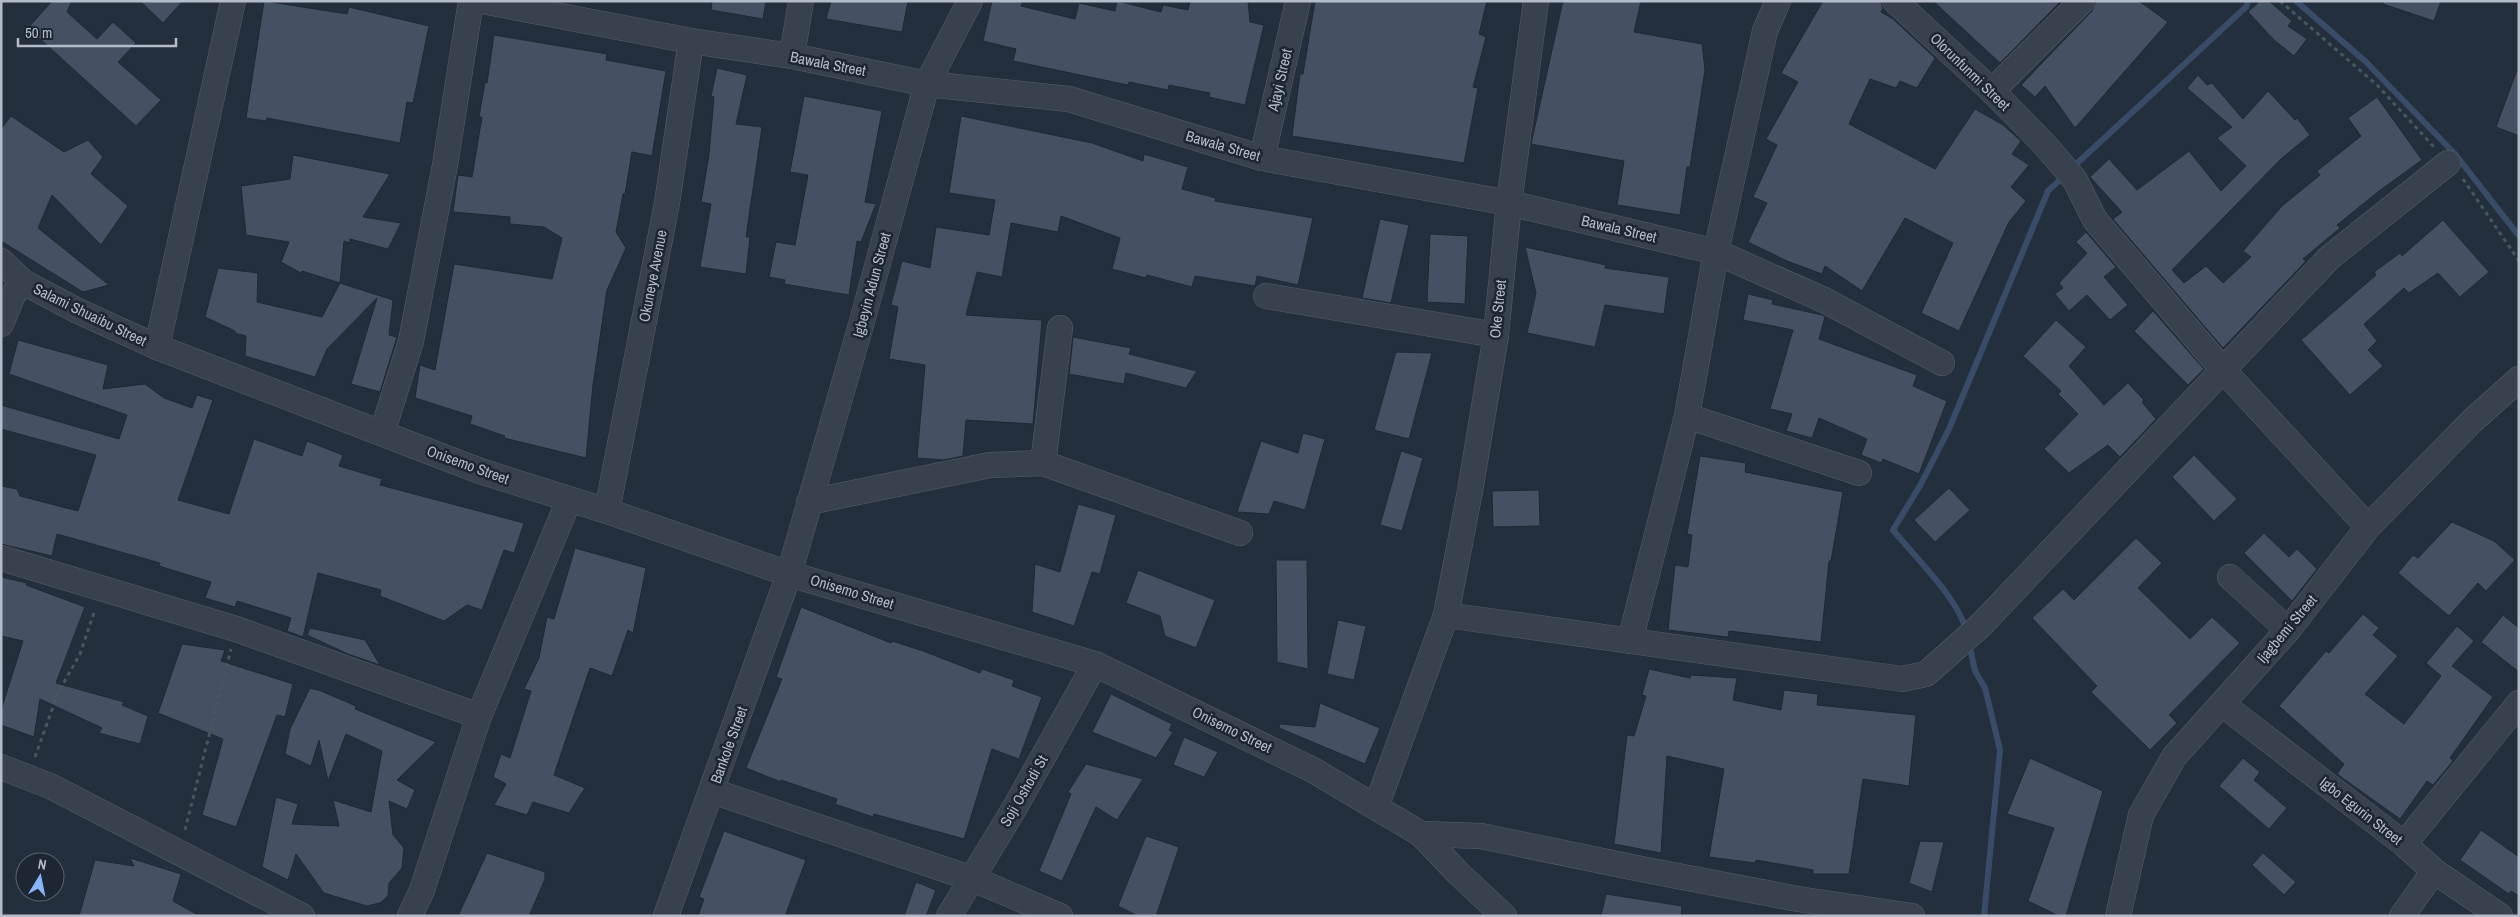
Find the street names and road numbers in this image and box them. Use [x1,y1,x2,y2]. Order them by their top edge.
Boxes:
street label: Olorunfunmi Street [1926,28,2015,116]
street label: Bawala Street [789,46,868,81]
street label: Ajayi Street [1262,46,1297,114]
street label: Bawala Street [1183,125,1263,166]
street label: Bawala Street [1579,210,1659,247]
street label: Okuneye Avenue [633,228,672,324]
street label: Igbeyin Adun Street [847,229,896,340]
street label: Salami Shuaibu Street [30,278,151,351]
street label: Oke Street [1484,278,1511,339]
street label: Onisemo Street [424,440,513,489]
street label: Onisemo Street [808,569,897,614]
street label: Ijagbemi Street [2252,590,2322,667]
street label: Onisemo Street [1189,701,1276,758]
street label: Bankole Street [705,703,752,786]
street label: Soji Oshodi St [995,751,1053,830]
street label: Igbo Egurin Street [2316,772,2408,850]

